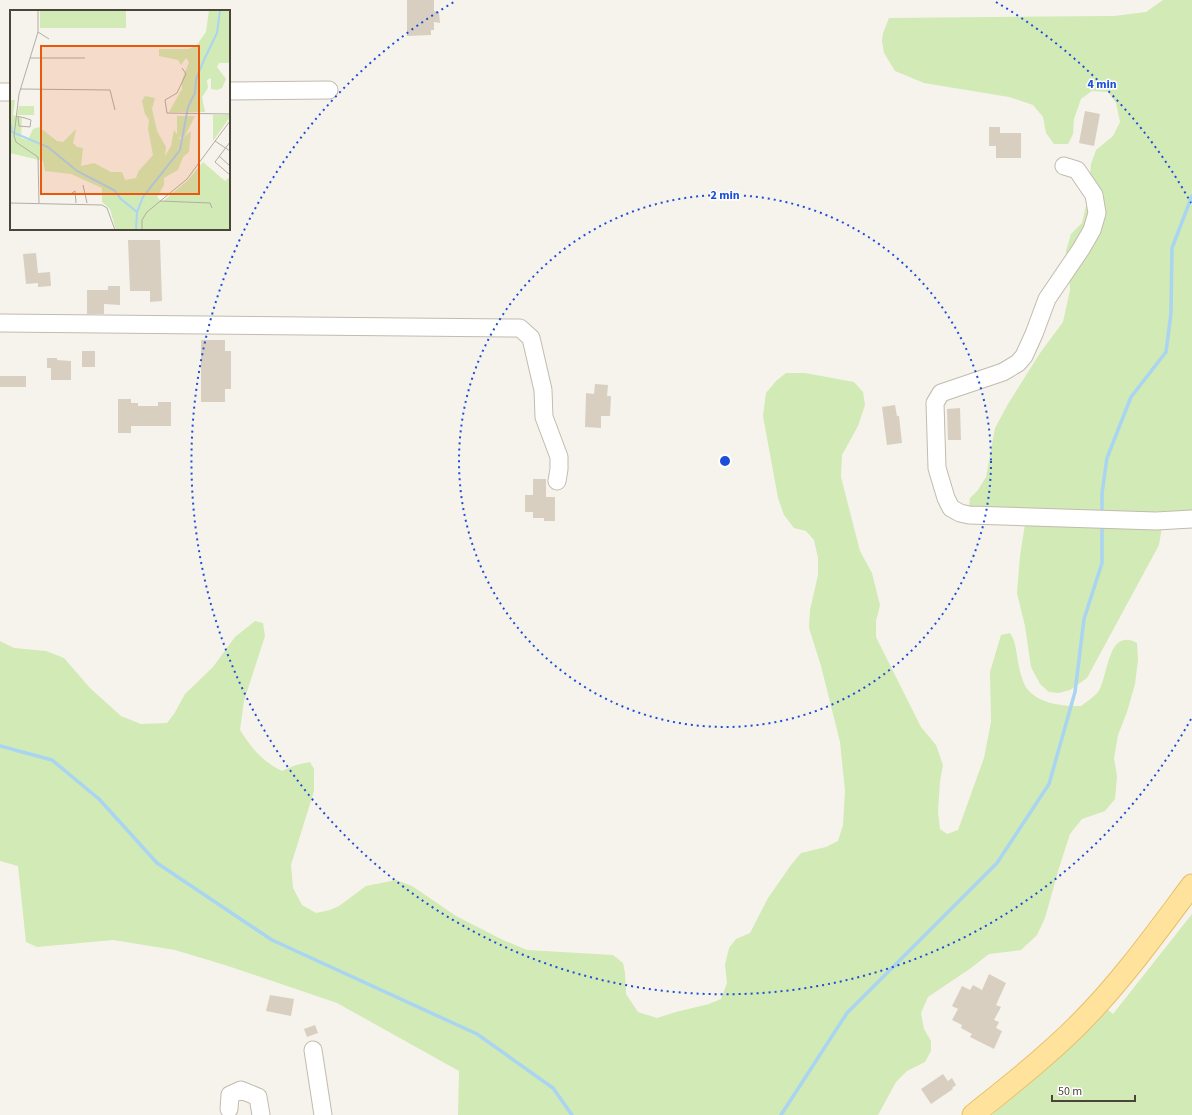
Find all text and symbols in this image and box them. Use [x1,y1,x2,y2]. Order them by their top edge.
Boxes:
inset map [10,10,230,230]
text: 4 min [1087,76,1117,93]
text: 2 min [710,187,740,204]
centre of rings [718,454,732,468]
scale bar [1052,1077,1135,1103]
text: 50 m [1058,1083,1082,1100]

